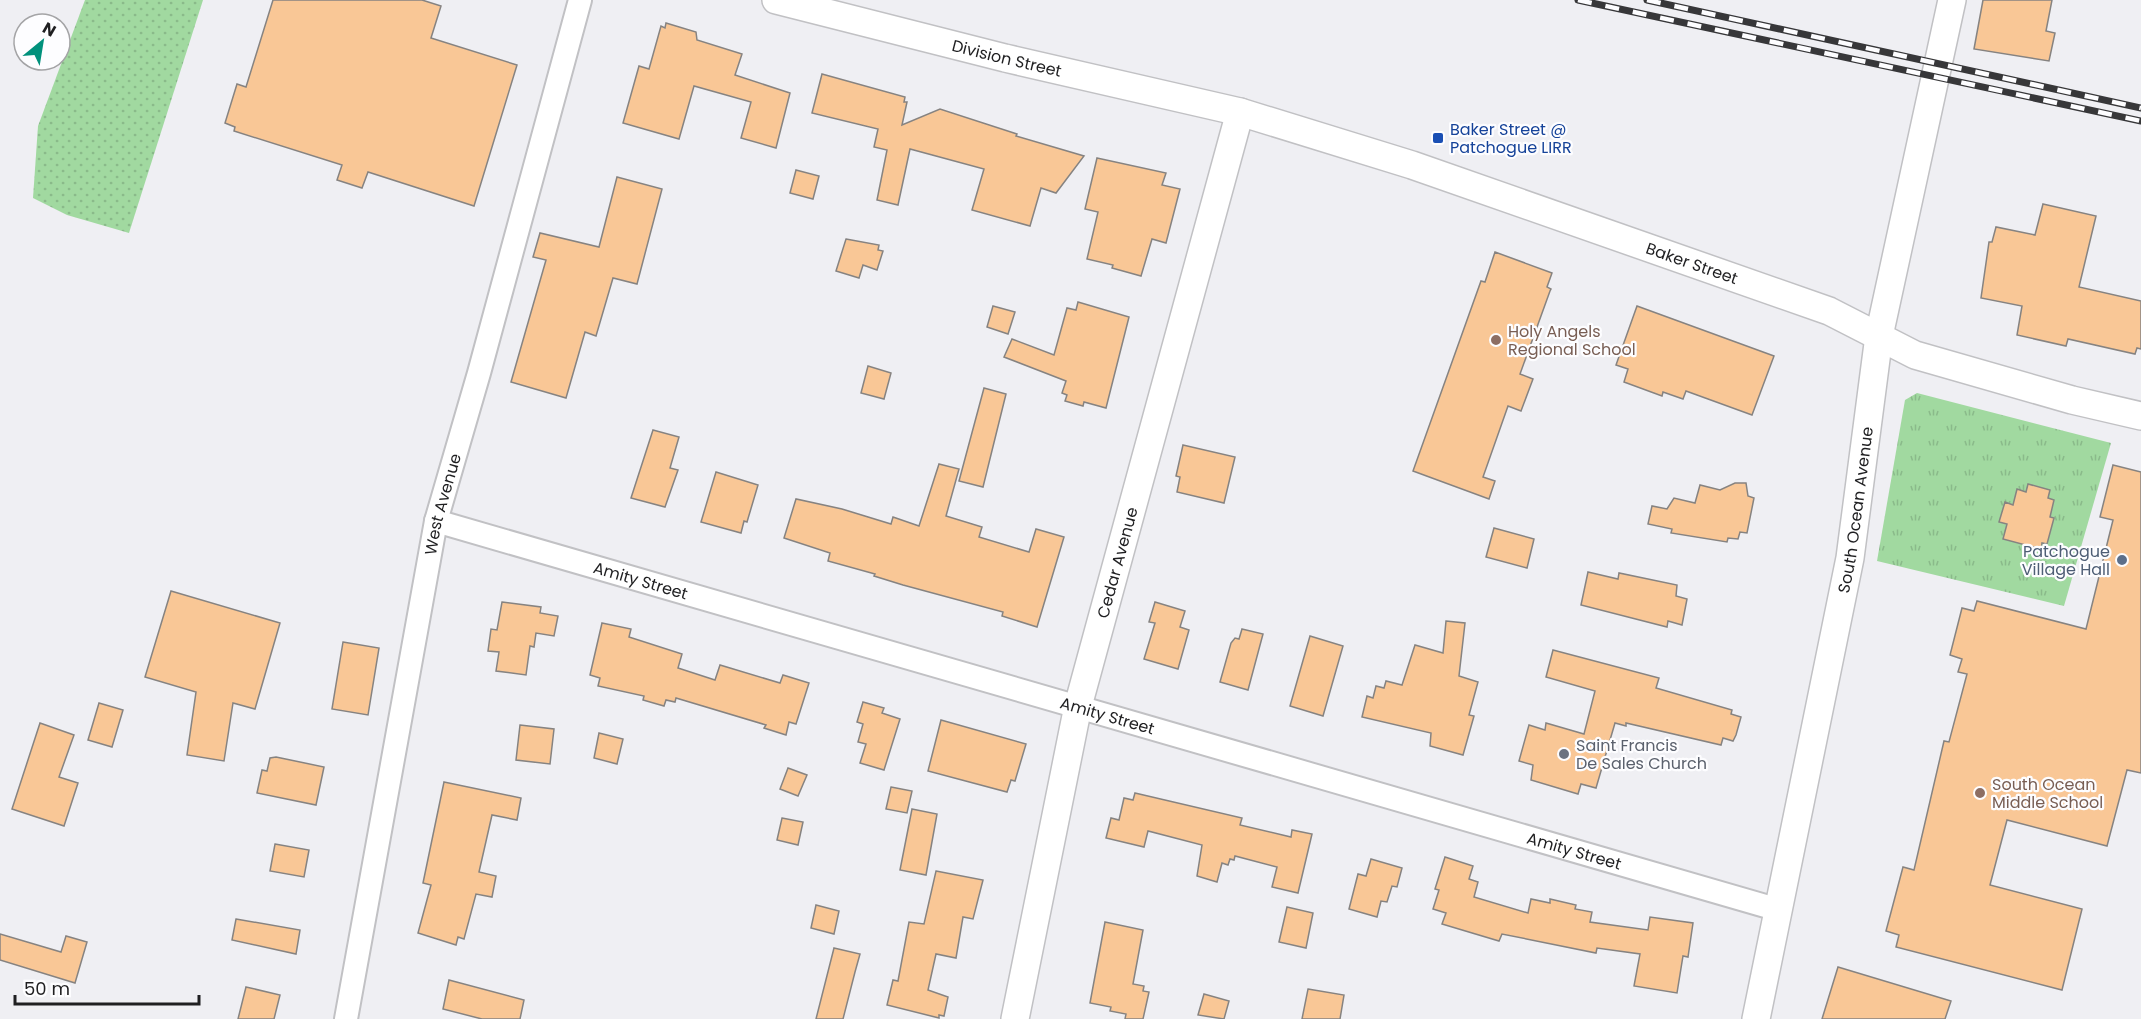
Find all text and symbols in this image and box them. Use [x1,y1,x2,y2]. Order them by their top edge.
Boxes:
north arrow [12,12,72,72]
text: N [38,16,60,42]
street label: Division Street [950,34,1064,82]
place label: Baker Street @ Patchogue LIRR [1450,118,1572,159]
marker: Baker Street @ Patchogue LIRR [1431,131,1445,145]
street label: Baker Street [1643,236,1741,290]
place label: Holy Angels Regional School [1508,320,1636,361]
marker: Holy Angels Regional School [1489,333,1503,347]
street label: South Ocean Avenue [1832,425,1879,595]
street label: West Avenue [419,450,467,557]
street label: Cedar Avenue [1091,504,1143,621]
place label: Patchogue Village Hall [2022,540,2110,581]
marker: Patchogue Village Hall [2115,553,2129,567]
street label: Amity Street [591,556,691,605]
street label: Amity Street [1058,691,1157,740]
place label: Saint Francis De Sales Church [1576,734,1707,775]
marker: Saint Francis De Sales Church [1557,747,1571,761]
place label: South Ocean Middle School [1992,773,2103,814]
marker: South Ocean Middle School [1973,786,1987,800]
street label: Amity Street [1524,826,1624,875]
scale bar [15,968,200,1006]
text: 50 m [24,976,70,1001]

